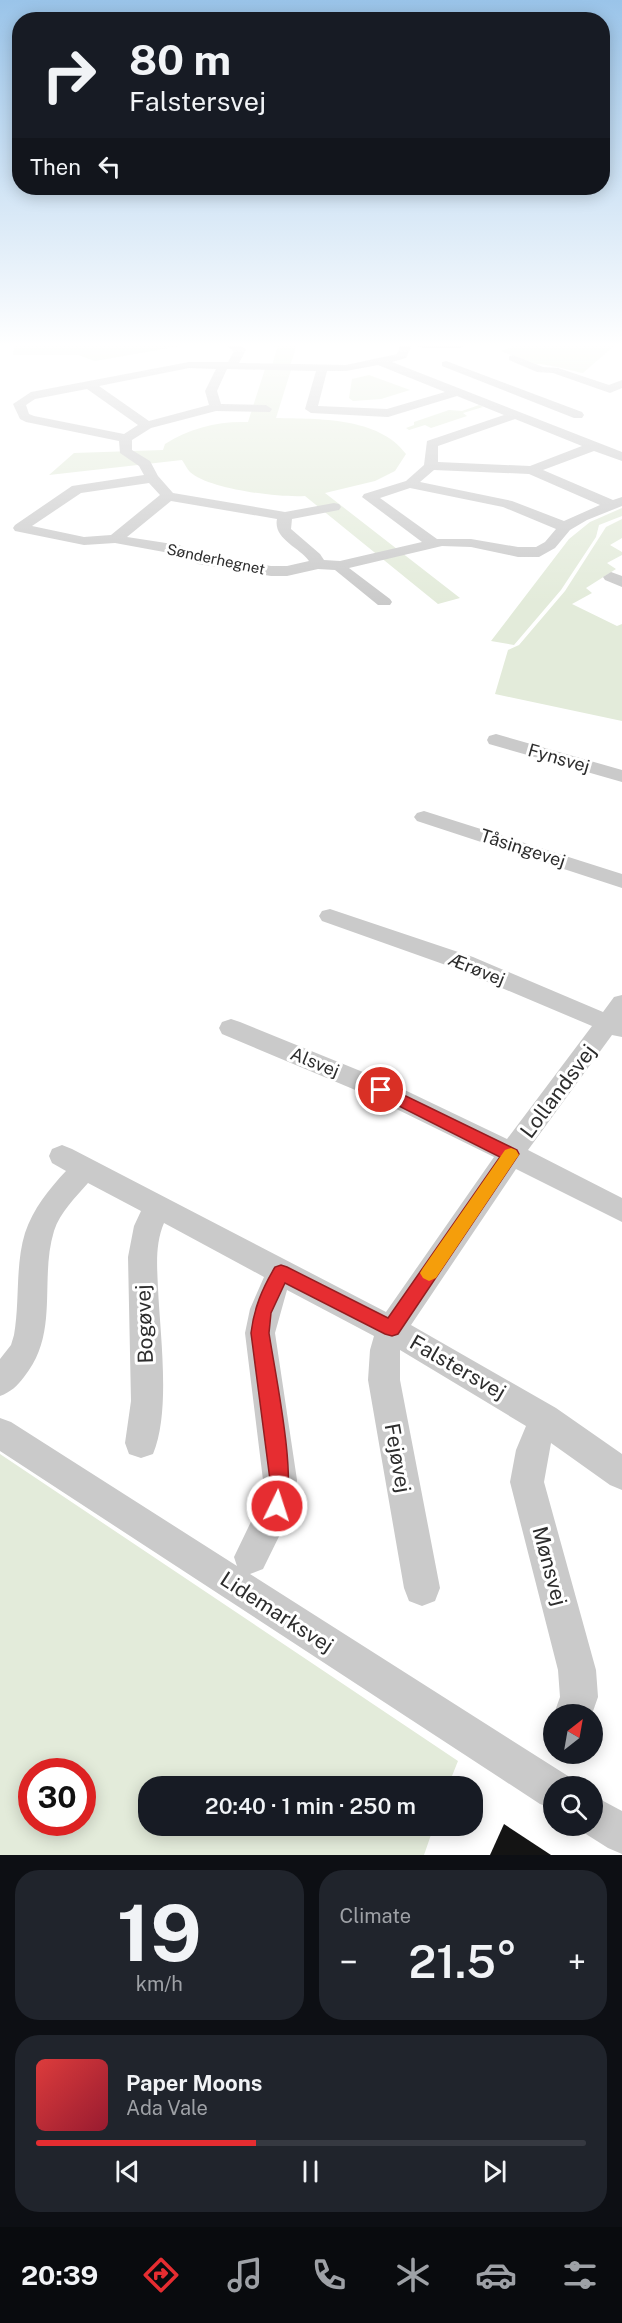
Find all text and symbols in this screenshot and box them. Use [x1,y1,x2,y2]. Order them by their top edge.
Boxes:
text: 80 m [129,35,231,84]
icon: right [30,36,108,114]
text: Falstersvej [129,85,266,117]
icon: left [93,150,126,183]
text: Then [30,154,81,180]
street label: Sønderhegnet [165,540,267,578]
street label: Fynsvej [526,739,592,777]
street label: Tåsingevej [478,824,568,872]
street label: Ærøvej [446,948,508,990]
street label: Lollandsvej [515,1039,601,1143]
street label: Alsvej [287,1043,343,1081]
pin [355,1064,406,1115]
icon: arrive [364,1073,397,1106]
street label: Bogøvej [130,1284,158,1364]
street label: Falstersvej [406,1330,510,1404]
street label: Fejøvej [380,1421,416,1495]
position arrow [245,1474,309,1538]
street label: Mønsvej [527,1524,573,1608]
street label: Lidemarksvej [216,1566,338,1658]
north arrow [543,1704,603,1764]
map controls [543,1704,603,1836]
speed limit sign: 30 [18,1758,96,1836]
button: search [543,1776,603,1836]
text: 20:40 · 1 min · 250 m [205,1793,416,1819]
text: 19 [117,1887,202,1979]
text: Climate [340,1904,411,1928]
text: 21.5° [408,1935,517,1988]
text: − [340,1943,358,1981]
text: + [568,1943,586,1981]
text: km/h [136,1972,183,1996]
text: Paper Moons [126,2070,262,2096]
text: Ada Vale [126,2096,208,2120]
icon: previous [111,2155,144,2188]
icon: pause [294,2155,327,2188]
icon: next [478,2155,511,2188]
icon: directions [140,2254,182,2296]
icon: music [224,2254,266,2296]
icon: phone [308,2254,350,2296]
icon: climate [392,2254,434,2296]
icon: car [475,2254,517,2296]
icon: filters [559,2254,601,2296]
text: 20:39 [21,2259,98,2291]

